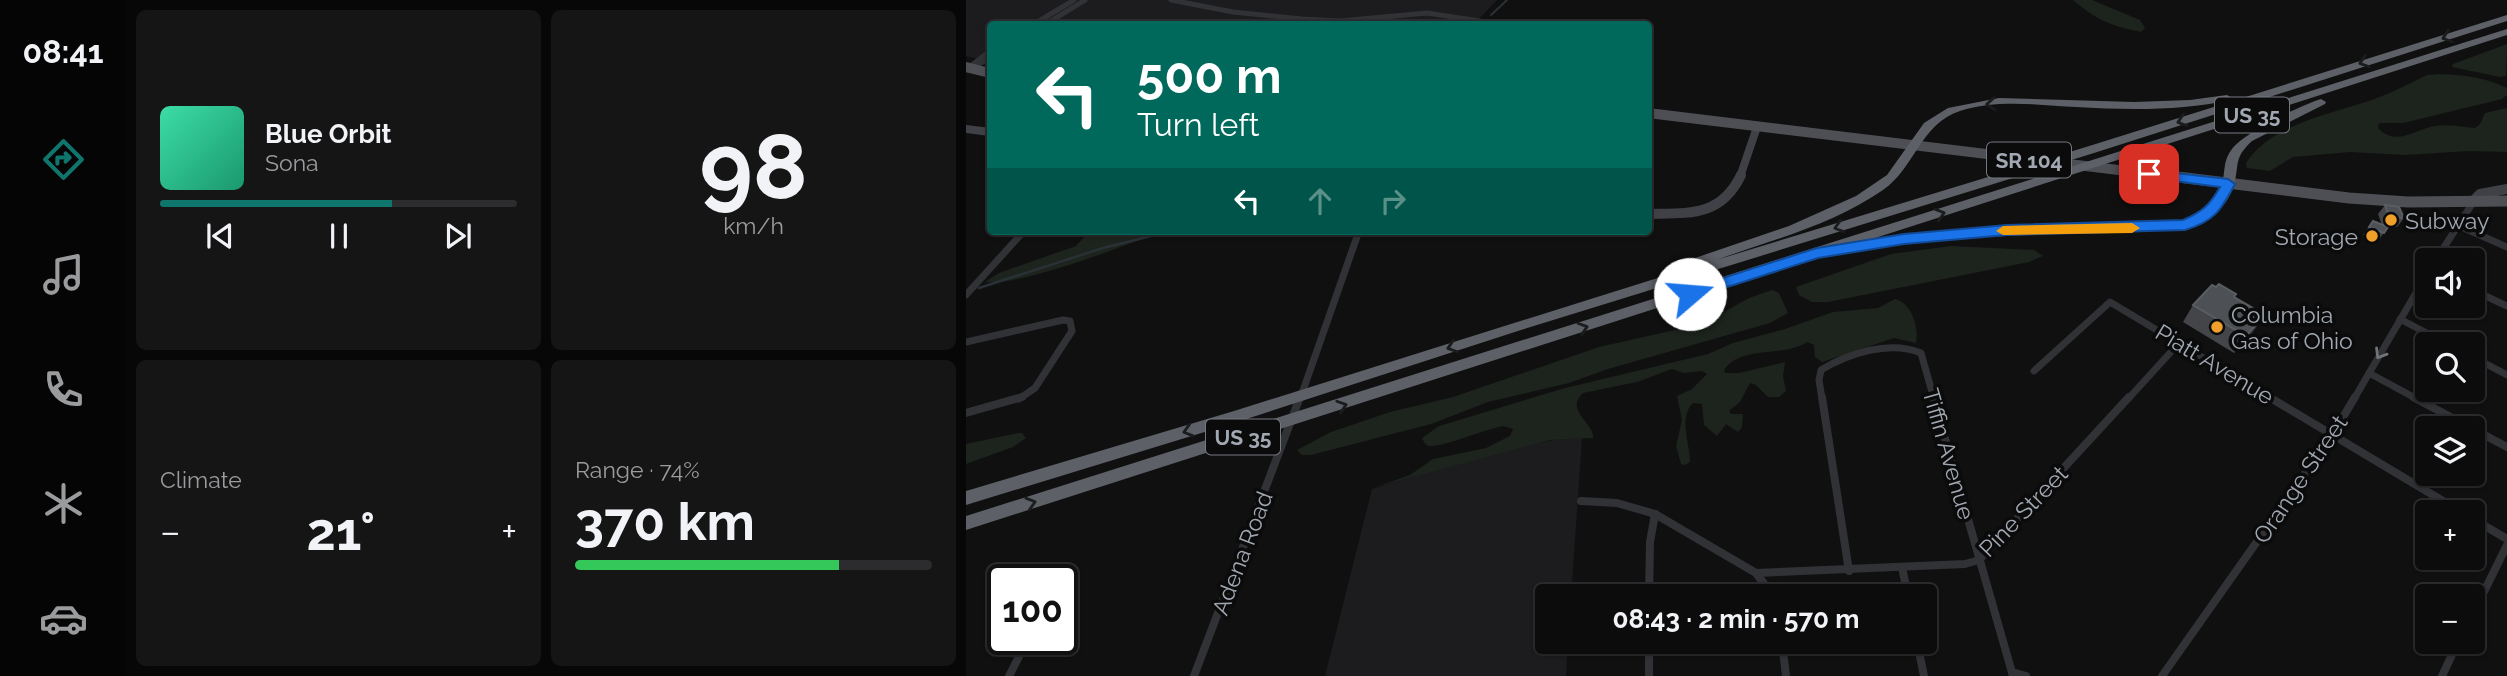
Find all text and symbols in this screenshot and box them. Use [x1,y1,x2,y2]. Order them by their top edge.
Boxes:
one-way arrow [2441,29,2453,44]
text: 08:41 [23,33,103,70]
text: 500 m [1137,47,1282,104]
icon: left [1022,49,1113,140]
one-way arrow [2358,54,2370,69]
one-way arrow [1985,96,1996,111]
road number: US 35 [2215,97,2289,132]
text: Turn left [1137,106,1259,143]
one-way arrow [2176,112,2188,127]
text: 98 [699,113,808,220]
text: Blue Orbit [265,119,392,149]
icon: directions [39,135,88,184]
road number: SR 104 [1987,142,2071,178]
pin [2119,144,2179,204]
text: Sona [265,149,319,176]
icon: arrive [2130,155,2168,193]
icon: left [1228,182,1266,220]
icon: ahead [1301,182,1339,220]
icon: right [1374,182,1412,220]
place label: Subway [2405,207,2489,234]
one-way arrow [1933,208,1946,222]
text: km/h [723,212,784,239]
marker: Subway [2383,212,2399,228]
icon: previous [201,217,239,255]
icon: pause [320,217,358,255]
icon: next [439,217,477,255]
one-way arrow [1834,219,1846,234]
place label: Storage [2275,223,2358,250]
marker: Storage [2364,228,2380,244]
map controls [2415,248,2485,654]
button: sound [2415,248,2485,318]
icon: music [39,250,88,299]
position arrow [1653,257,1727,331]
place label: Columbia Gas of Ohio [2231,301,2353,354]
street label: Piatt Avenue [2151,318,2279,410]
marker: Columbia Gas of Ohio [2209,319,2225,335]
one-way arrow [1577,322,1589,336]
button: search [2415,332,2485,402]
one-way arrow [1446,339,1458,353]
one-way arrow [2375,346,2388,359]
icon: phone [39,365,88,414]
street label: Tiffin Avenue [1917,385,1981,523]
one-way arrow [1335,399,1347,414]
street label: Orange Street [2247,410,2353,548]
button: layers [2415,416,2485,486]
road number: US 35 [1206,420,1280,454]
one-way arrow [1182,423,1195,437]
text: Range · 74% [575,456,700,483]
street label: Pine Street [1973,460,2073,562]
text: Climate [160,466,242,493]
icon: climate [39,479,88,528]
street label: Adena Road [1206,487,1278,619]
text: 370 km [575,491,755,552]
one-way arrow [1025,497,1037,512]
button: + [2415,500,2485,570]
text: 21° [307,501,375,562]
text: − [160,509,180,554]
text: + [501,509,517,554]
speed limit sign: 100 [987,564,1078,655]
button: − [2415,584,2485,654]
icon: car [39,594,88,643]
text: 08:43 · 2 min · 570 m [1613,604,1859,634]

